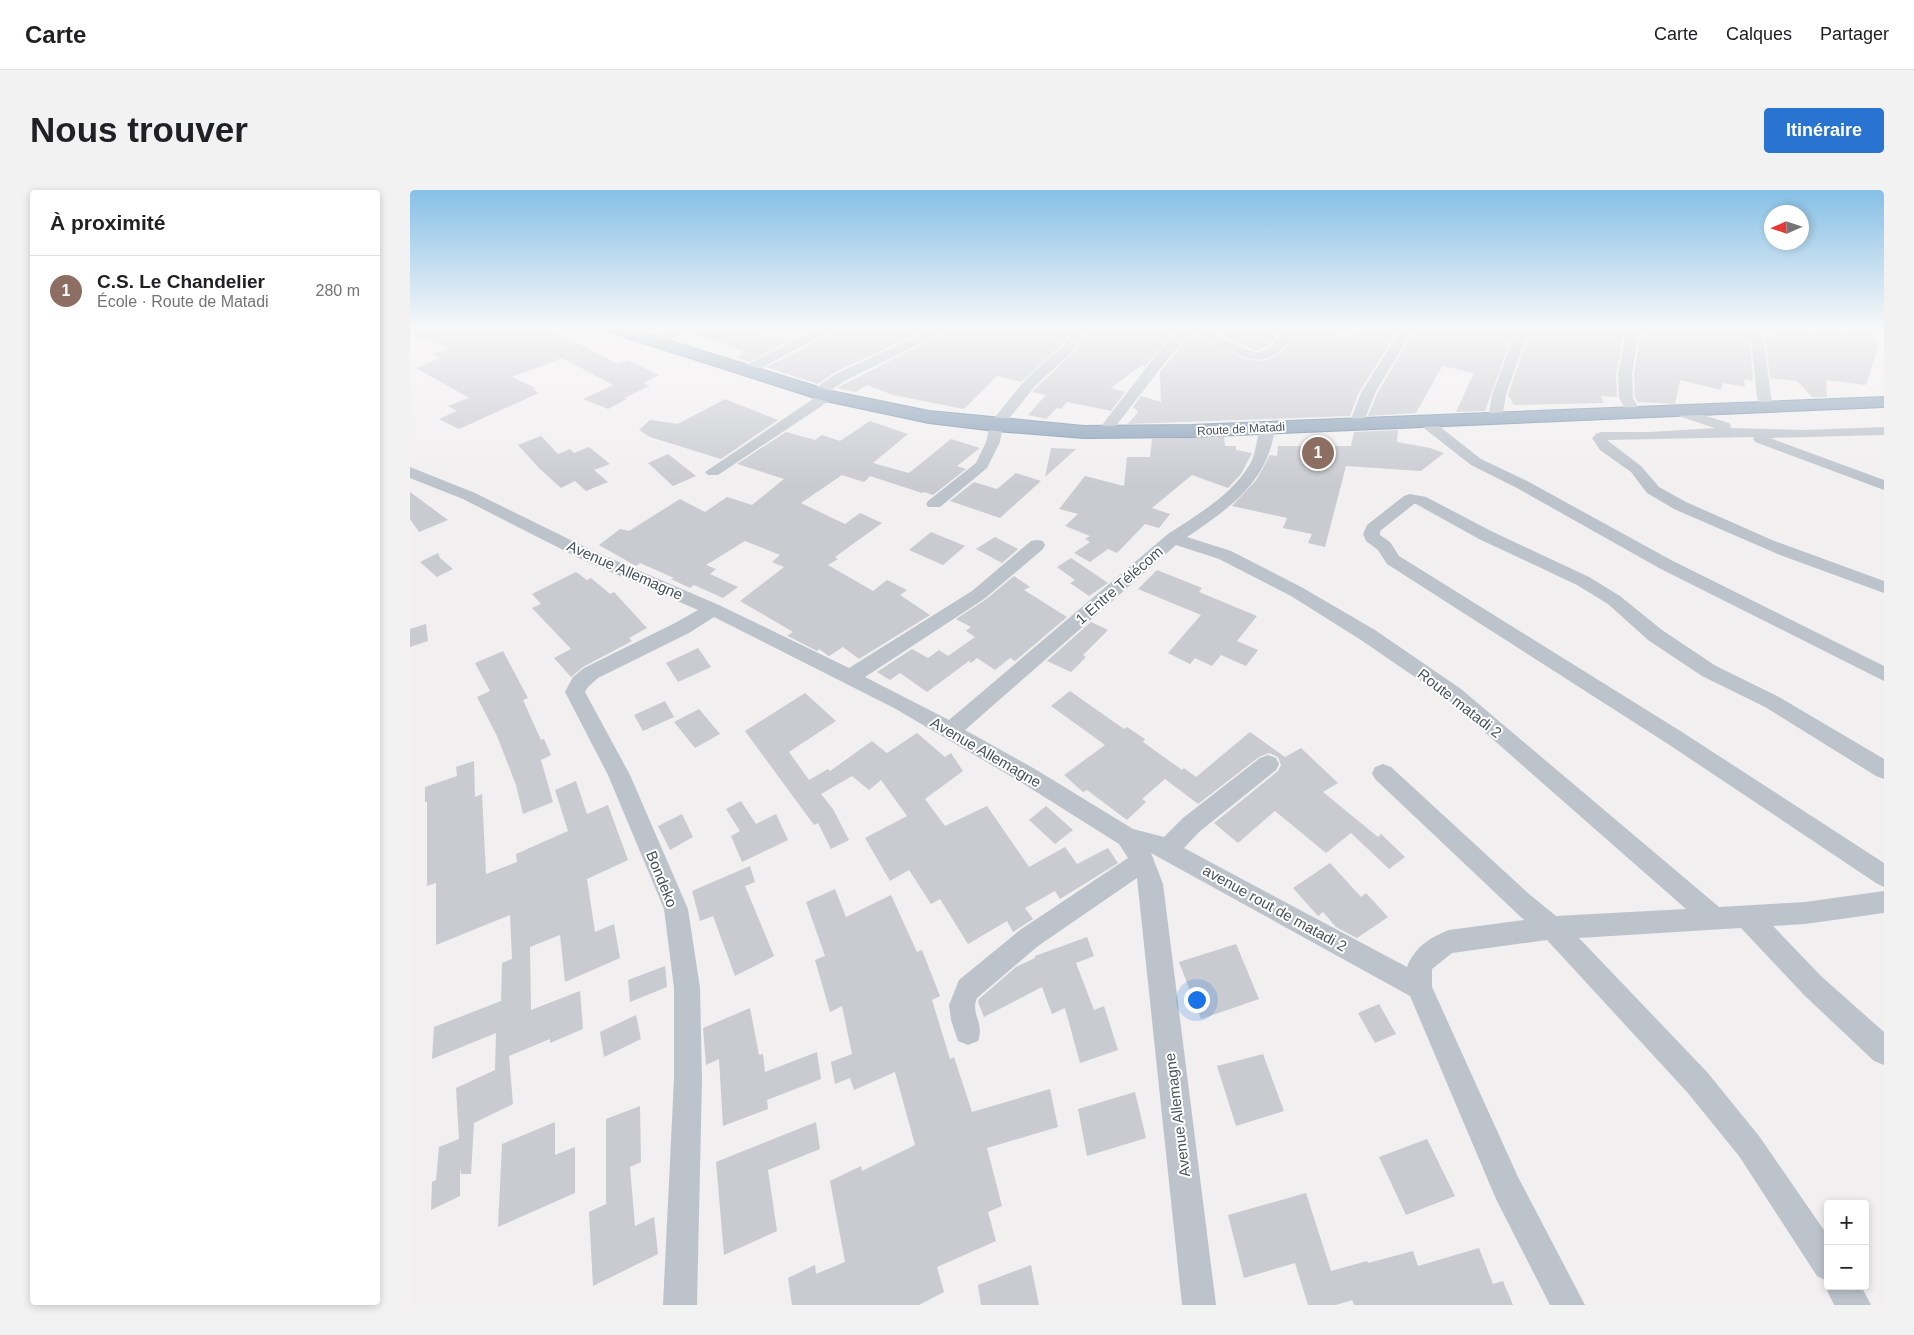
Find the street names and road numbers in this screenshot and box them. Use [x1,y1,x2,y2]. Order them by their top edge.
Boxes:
street label: Route de Matadi [1197,420,1285,438]
street label: Avenue Allemagne [565,537,685,603]
street label: 1 Entre Télécom [1072,543,1166,627]
street label: Route matadi 2 [1415,665,1505,741]
street label: Avenue Allemagne [928,713,1044,791]
street label: Bondeko [643,848,681,910]
street label: avenue rout de matadi 2 [1200,861,1350,955]
street label: Avenue Allemagne [1161,1052,1193,1178]

